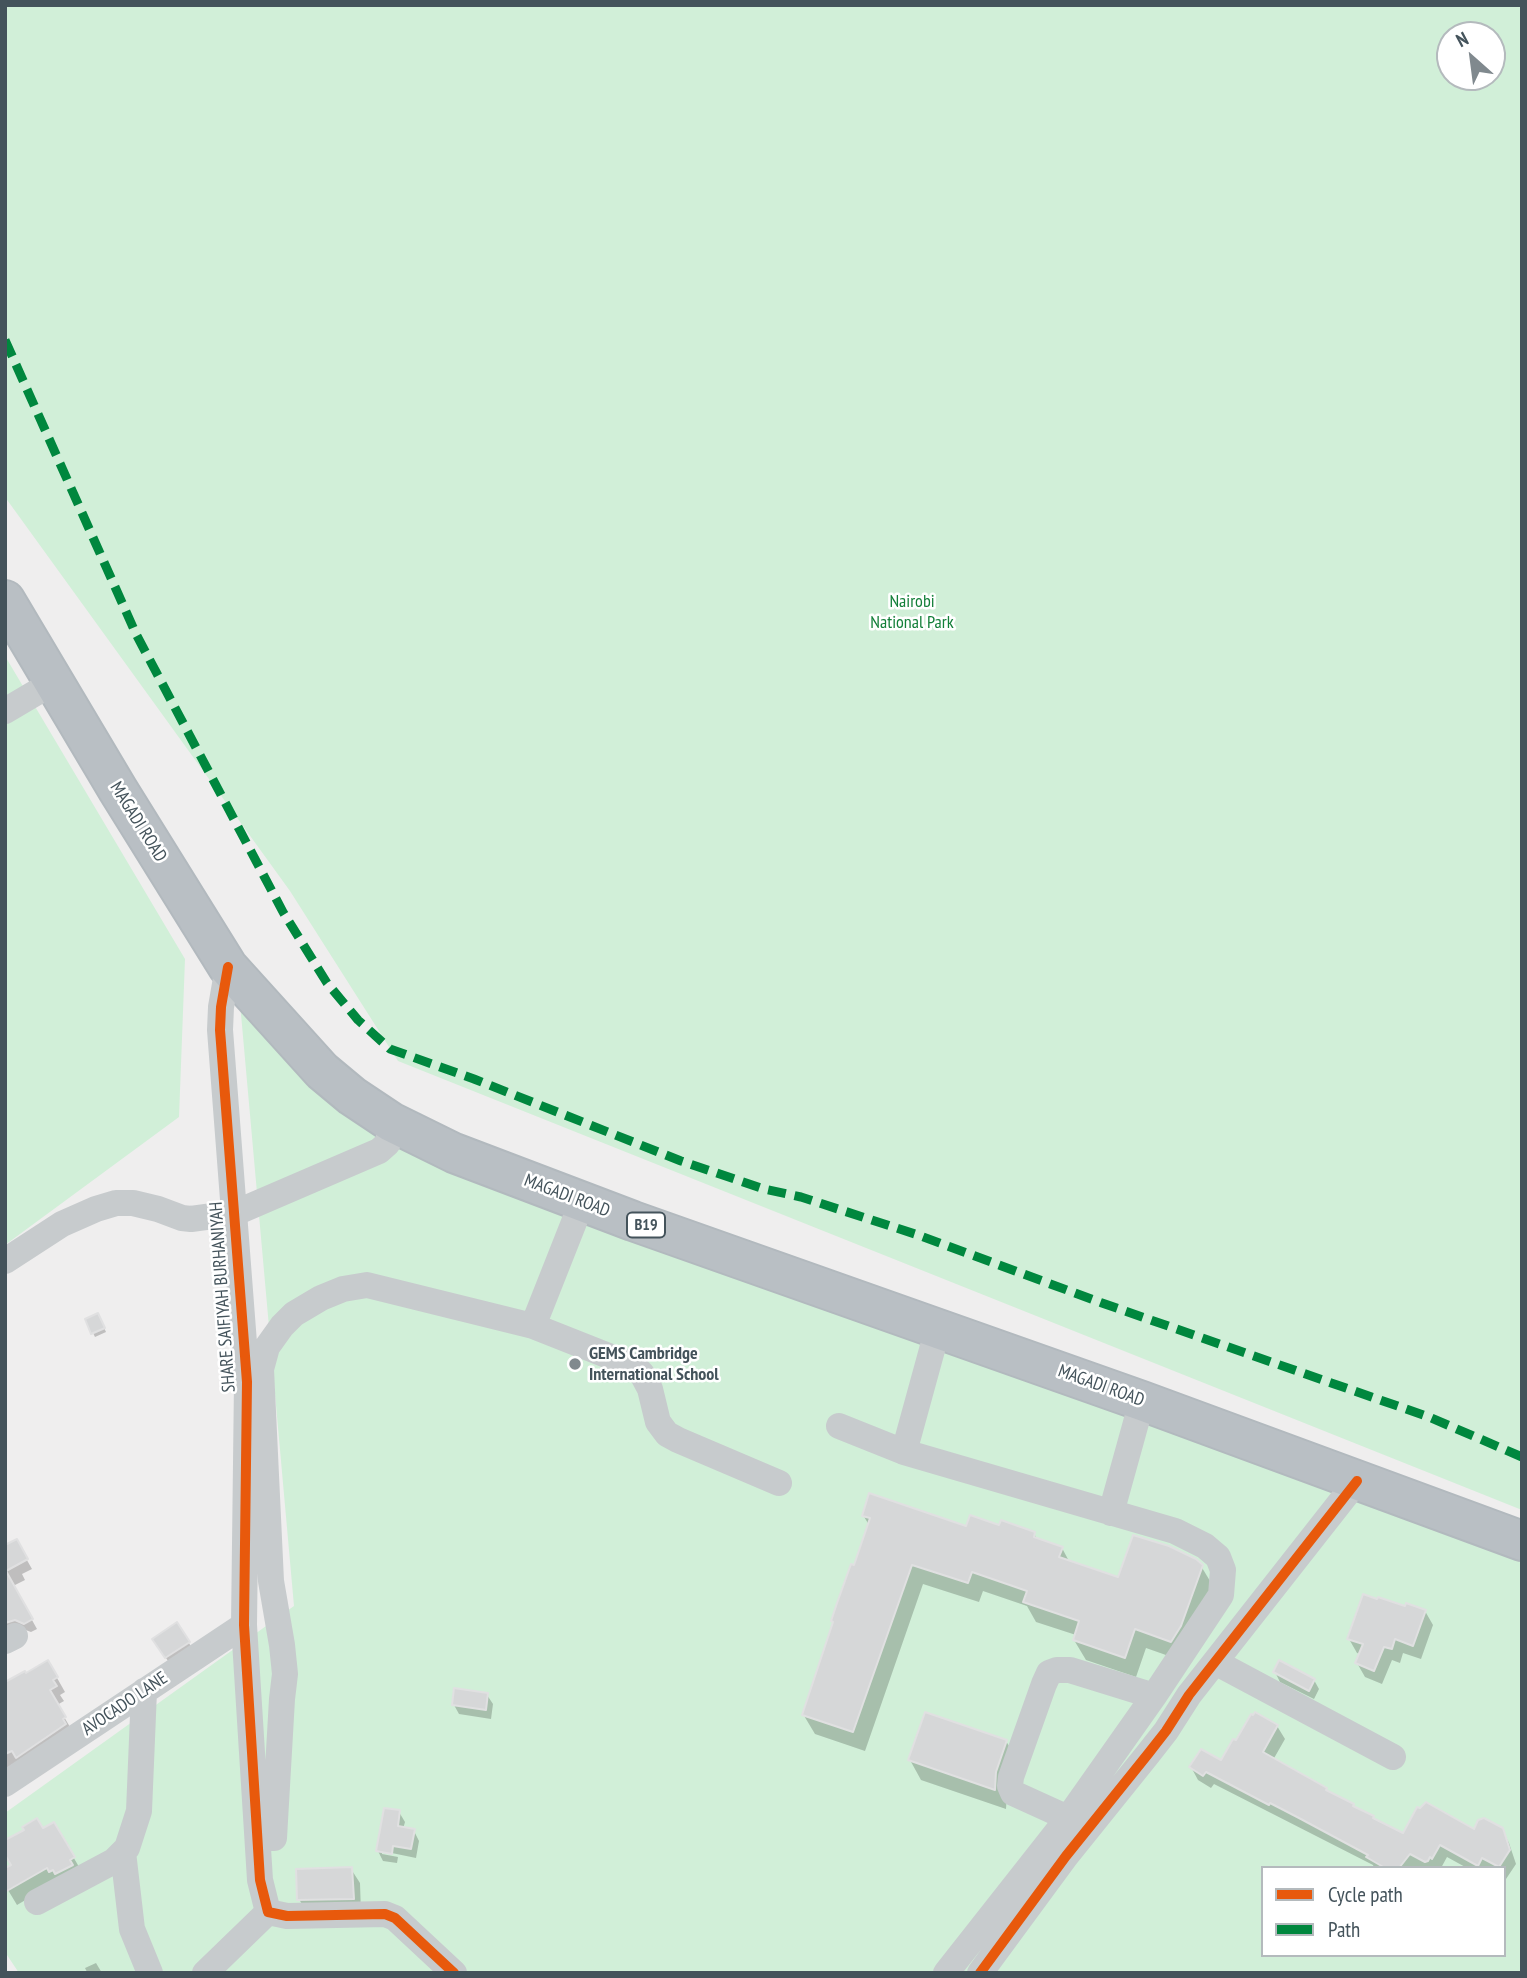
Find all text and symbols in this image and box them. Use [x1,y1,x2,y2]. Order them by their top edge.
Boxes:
north arrow [1436,21,1506,91]
text: N [1452,26,1472,52]
park label: Nairobi National Park [870,591,954,634]
street label: MAGADI ROAD [105,778,171,866]
street label: MAGADI ROAD [521,1170,613,1222]
street label: SHARE SAIFIYAH BURHANIYAH [206,1201,240,1393]
road number: B19 [627,1212,665,1238]
place label: GEMS Cambridge International School [589,1343,719,1386]
marker: GEMS Cambridge International School [567,1356,583,1372]
street label: MAGADI ROAD [1055,1360,1147,1412]
street label: AVOCADO LANE [78,1667,172,1741]
legend [1261,1866,1506,1957]
text: Cycle path [1328,1881,1403,1908]
text: Path [1328,1916,1360,1943]

